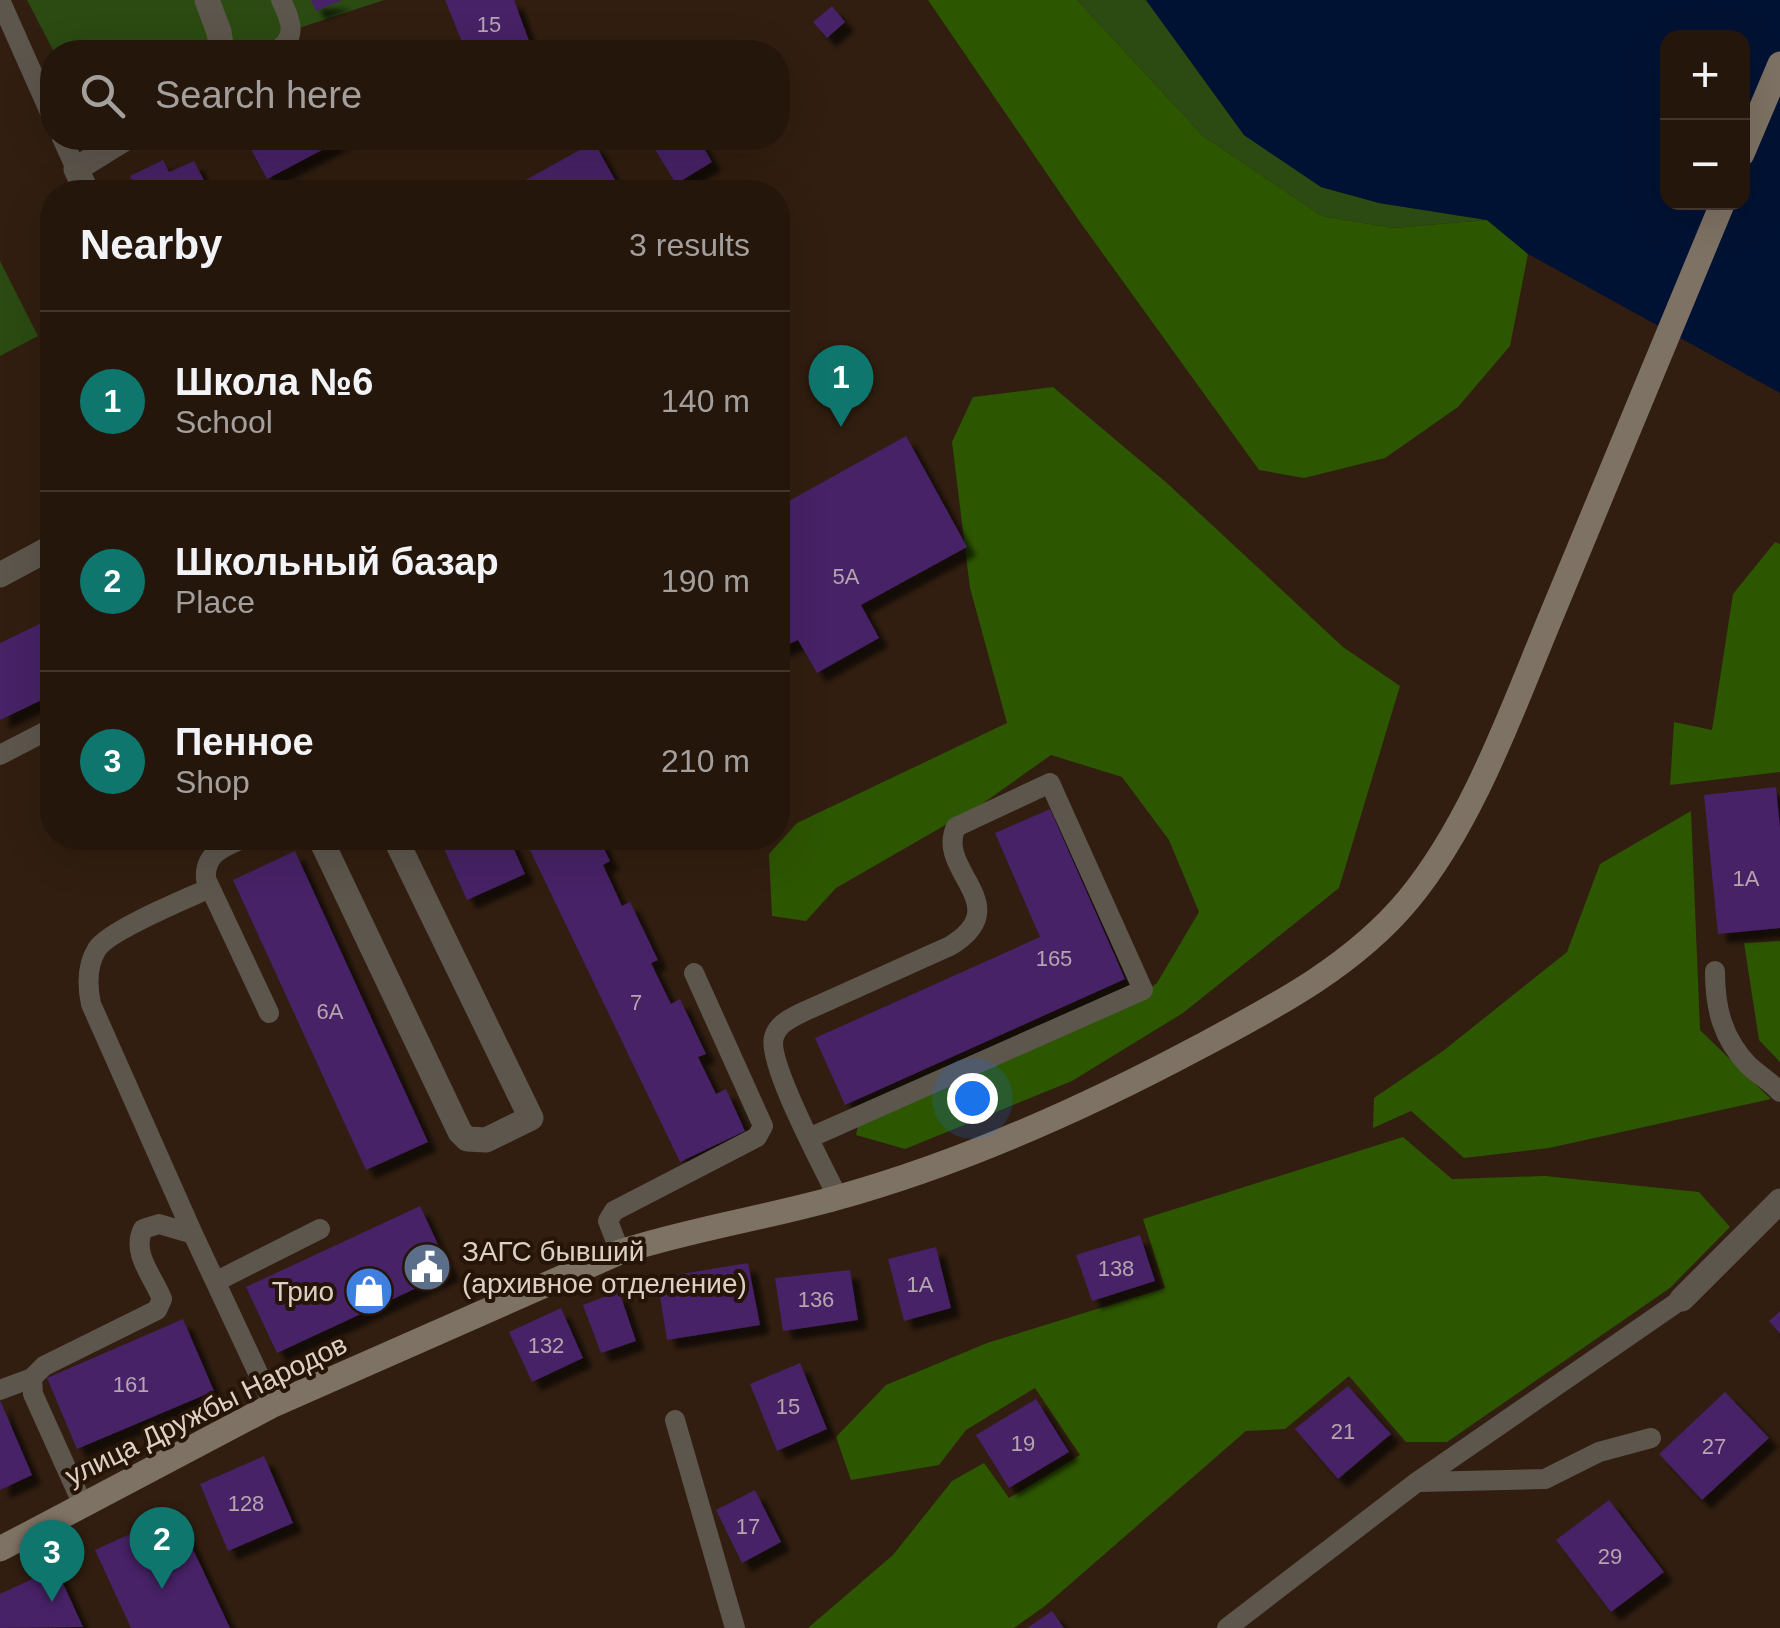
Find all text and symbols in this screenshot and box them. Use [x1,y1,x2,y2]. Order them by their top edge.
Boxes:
house number: 15 [477,12,501,37]
map controls [1660,30,1750,210]
button: + [1660,30,1750,120]
search box [40,40,790,150]
icon: search [75,68,130,123]
text: Search here [155,74,362,116]
button: − [1660,120,1750,210]
text: Nearby [80,221,222,268]
text: 3 results [629,227,750,263]
pin: 1 [808,344,874,427]
text: Школа №6 [175,361,373,403]
text: 1 [104,383,121,419]
text: 140 m [661,383,750,419]
text: School [175,404,273,440]
text: Школьный базар [175,541,499,583]
text: 2 [104,563,121,599]
text: 190 m [661,563,750,599]
house number: 5А [833,564,860,589]
text: Place [175,584,255,620]
text: Пенное [175,721,314,763]
text: 3 [104,743,121,779]
text: 210 m [661,743,750,779]
text: Shop [175,764,250,800]
house number: 1А [1733,866,1760,891]
house number: 165 [1036,946,1072,971]
house number: 7 [630,990,642,1015]
house number: 6А [317,999,344,1024]
your location [947,1073,998,1124]
place label: ЗАГС бывший (архивное отделение) [462,1236,747,1299]
public building icon: ЗАГС бывший (архивное отделение) [401,1241,453,1293]
house number: 138 [1098,1256,1134,1281]
shop icon: Трио [343,1265,395,1317]
house number: 1А [907,1272,934,1297]
place label: Трио [272,1276,334,1307]
house number: 136 [798,1287,834,1312]
street label: улица Дружбы Народов [60,1328,352,1492]
house number: 132 [528,1333,564,1358]
house number: 161 [113,1372,149,1397]
house number: 15 [776,1394,800,1419]
house number: 21 [1331,1419,1355,1444]
house number: 19 [1011,1431,1035,1456]
house number: 27 [1702,1434,1726,1459]
house number: 128 [228,1491,264,1516]
pin: 2 [130,1506,194,1589]
house number: 17 [736,1514,760,1539]
pin: 3 [20,1520,84,1602]
house number: 29 [1598,1544,1622,1569]

